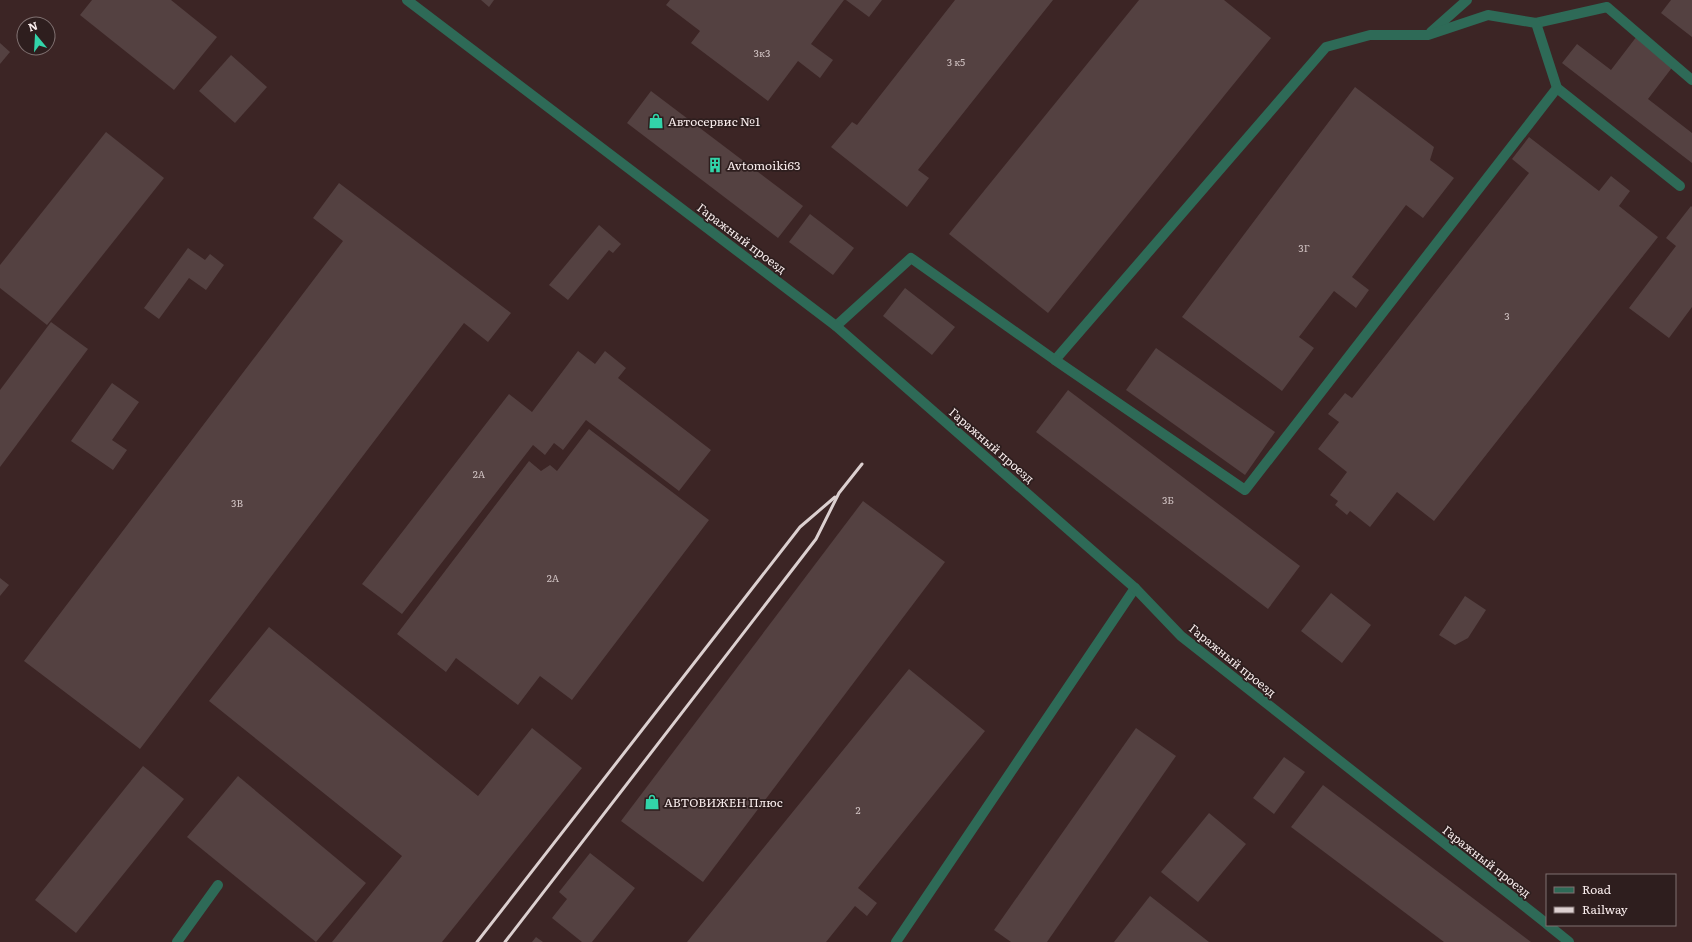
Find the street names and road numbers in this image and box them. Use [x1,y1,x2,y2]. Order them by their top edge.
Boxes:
street label: Гаражный проезд [694,198,790,278]
street label: Гаражный проезд [945,403,1039,487]
street label: Гаражный проезд [1186,619,1280,701]
street label: Гаражный проезд [1439,821,1535,901]

